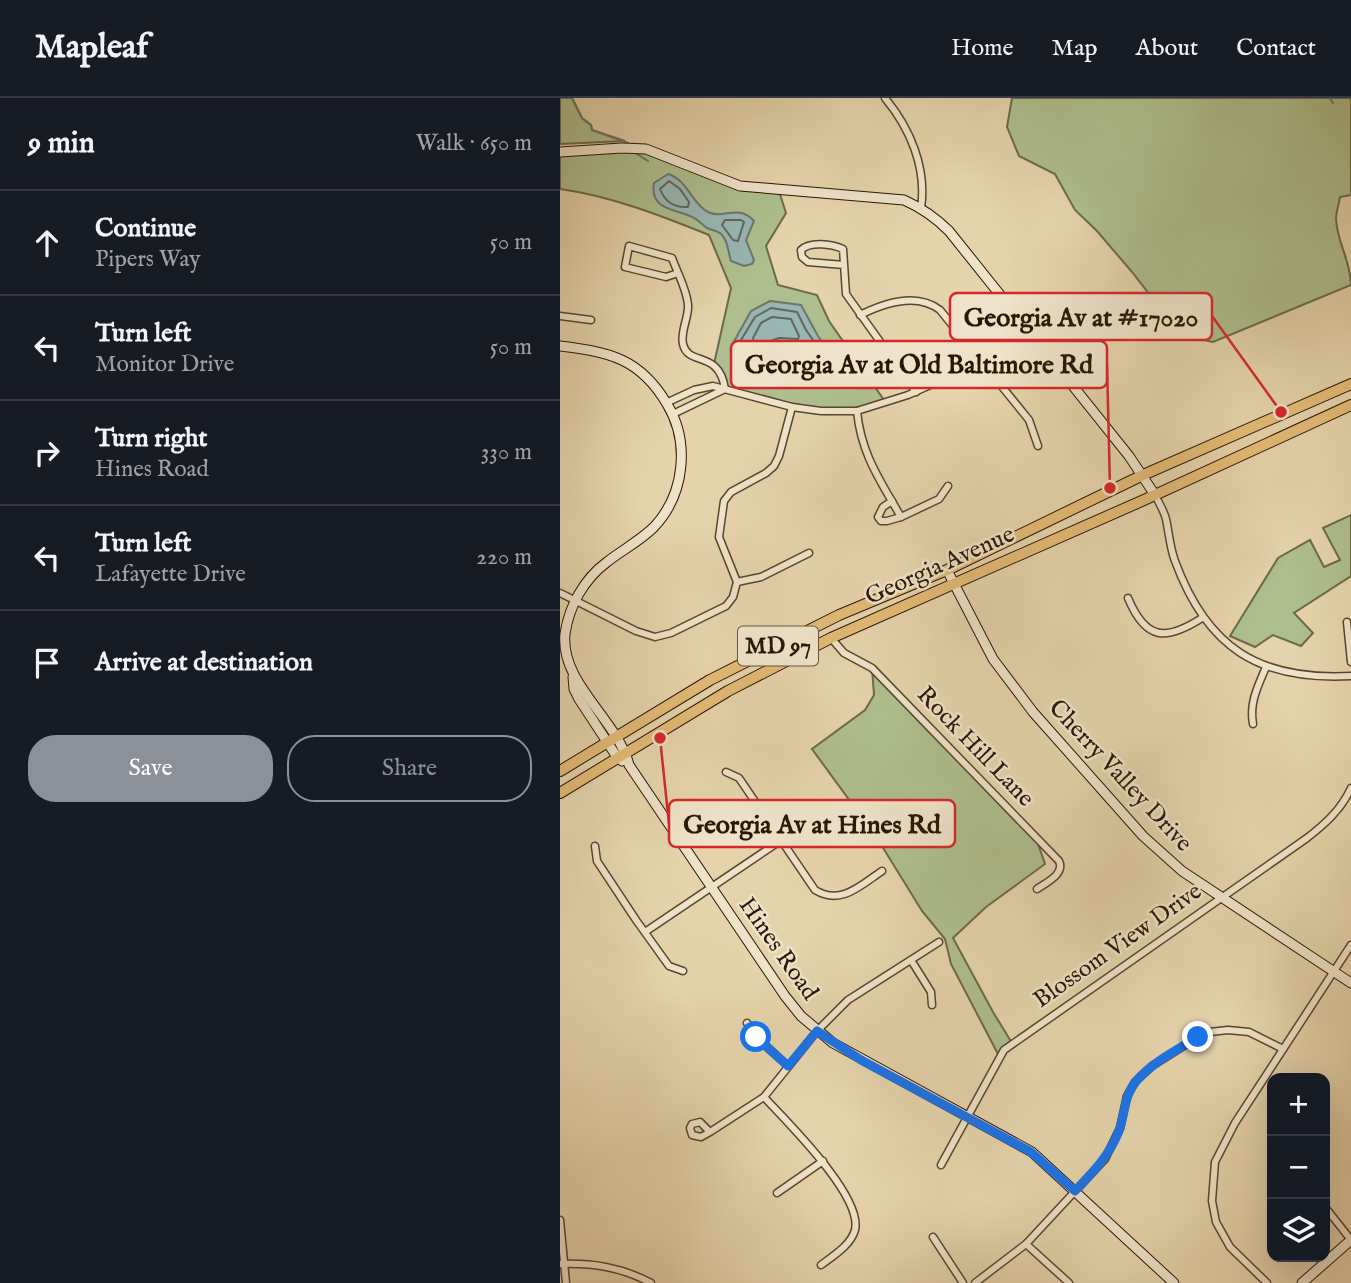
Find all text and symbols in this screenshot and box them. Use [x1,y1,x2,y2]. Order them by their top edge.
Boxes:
text: Mapleaf [35,27,148,69]
text: Home [951,33,1014,64]
text: Map [1052,33,1098,64]
text: About [1136,33,1198,64]
text: Contact [1236,33,1316,64]
text: 9 min [28,125,95,163]
text: Walk · 650 m [416,129,532,158]
text: Continue [95,212,196,245]
icon: ahead [28,224,66,262]
text: 50 m [490,228,532,257]
text: Pipers Way [95,245,201,274]
callout: Georgia Av at #17020 [950,293,1212,340]
text: Georgia Av at #17020 [964,302,1198,335]
text: Turn left [95,317,192,350]
icon: left [28,329,66,367]
text: 50 m [490,333,532,362]
callout: Georgia Av at Old Baltimore Rd [731,341,1107,388]
text: Georgia Av at Old Baltimore Rd [745,349,1094,382]
text: Monitor Drive [95,350,234,379]
text: Turn right [95,422,208,455]
icon: right [28,434,66,472]
text: 330 m [481,438,532,467]
text: Hines Road [95,455,209,484]
street label: Georgia Avenue [861,519,1019,613]
text: Turn left [95,527,192,560]
icon: left [28,539,66,577]
text: 220 m [476,543,532,572]
text: Lafayette Drive [95,560,246,589]
road number: MD 97 [738,626,818,666]
icon: arrive [28,644,66,682]
text: Arrive at destination [95,646,313,679]
street label: Rock Hill Lane [910,680,1040,814]
street label: Cherry Valley Drive [1041,693,1199,859]
button: Save [28,735,273,802]
button: Share [287,735,532,802]
callout: Georgia Av at Hines Rd [669,800,955,847]
text: Georgia Av at Hines Rd [683,809,942,842]
street label: Blossom View Drive [1028,876,1208,1016]
street label: Hines Road [731,891,825,1007]
route start [740,1021,771,1052]
route end [1182,1021,1213,1052]
map controls [1267,1073,1330,1262]
button: + [1267,1073,1330,1136]
button: − [1267,1136,1330,1199]
button: layers [1267,1199,1330,1262]

